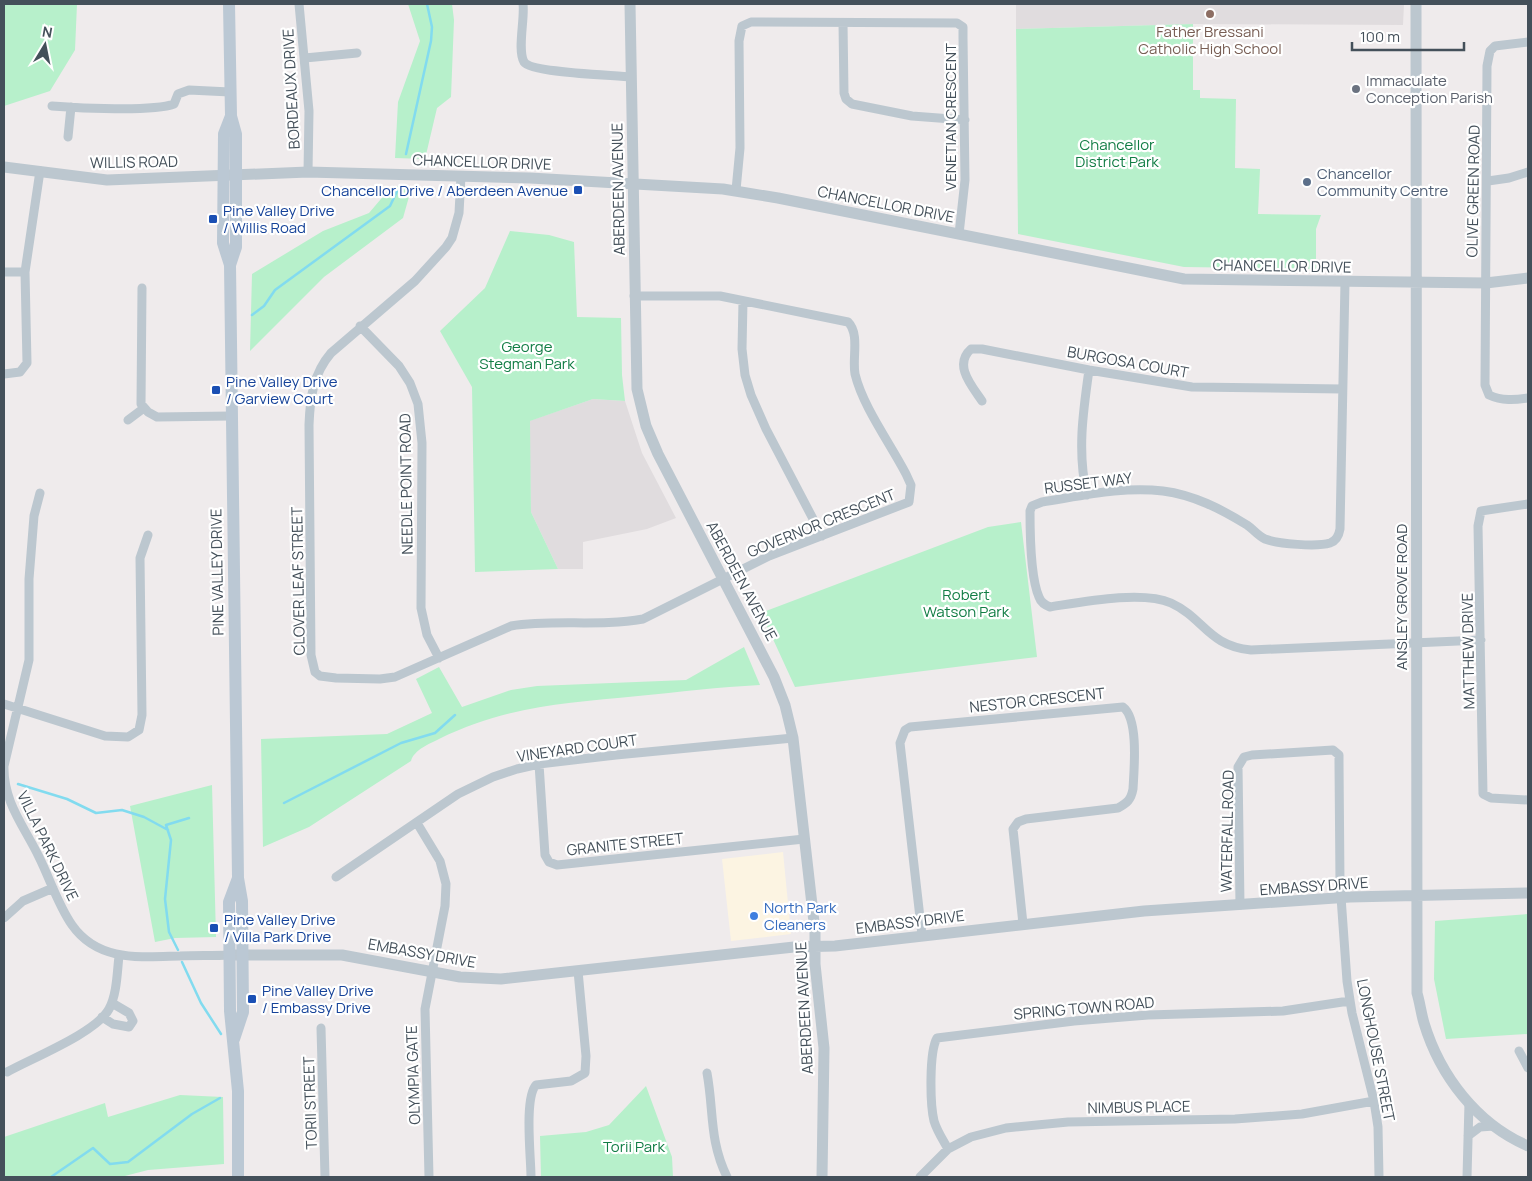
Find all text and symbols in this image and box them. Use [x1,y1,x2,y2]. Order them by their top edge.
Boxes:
marker: Father Bressani Catholic High School [1204,8,1216,20]
north arrow [20,20,70,70]
scale bar [1352,20,1464,52]
text: N [41,21,54,42]
place label: Father Bressani Catholic High School [1138,21,1282,59]
text: 100 m [1360,26,1400,47]
street label: BORDEAUX DRIVE [277,28,305,150]
street label: VENETIAN CRESCENT [940,43,961,191]
place label: Immaculate Conception Parish [1366,70,1493,108]
marker: Immaculate Conception Parish [1350,83,1362,95]
street label: ABERDEEN AVENUE [606,123,630,255]
street label: OLIVE GREEN ROAD [1461,125,1485,257]
park label: Chancellor District Park [1075,134,1159,172]
street label: CHANCELLOR DRIVE [412,149,552,175]
street label: WILLIS ROAD [90,151,178,173]
place label: Chancellor Community Centre [1317,163,1449,201]
marker: Chancellor Community Centre [1301,176,1313,188]
place label: Chancellor Drive / Aberdeen Avenue [321,180,568,201]
street label: CHANCELLOR DRIVE [816,180,956,228]
marker: Chancellor Drive / Aberdeen Avenue [572,184,584,196]
place label: Pine Valley Drive / Willis Road [223,200,335,238]
marker: Pine Valley Drive / Willis Road [207,213,219,225]
street label: CHANCELLOR DRIVE [1212,254,1352,278]
park label: George Stegman Park [479,336,575,374]
street label: BURGOSA COURT [1066,341,1190,383]
place label: Pine Valley Drive / Garview Court [226,371,338,409]
marker: Pine Valley Drive / Garview Court [210,384,222,396]
street label: NEEDLE POINT ROAD [394,413,418,555]
street label: RUSSET WAY [1043,467,1134,499]
street label: GOVERNOR CRESCENT [744,484,898,562]
street label: CLOVER LEAF STREET [286,507,310,655]
street label: PINE VALLEY DRIVE [205,508,229,636]
street label: ABERDEEN AVENUE [702,518,782,644]
street label: ANSLEY GROVE ROAD [1391,524,1412,670]
park label: Robert Watson Park [923,584,1010,622]
street label: MATTHEW DRIVE [1456,593,1480,709]
street label: NESTOR CRESCENT [968,682,1106,718]
street label: VINEYARD COURT [516,729,639,767]
street label: WATERFALL ROAD [1215,770,1239,892]
street label: VILLA PARK DRIVE [12,788,84,904]
street label: GRANITE STREET [565,827,685,861]
street label: EMBASSY DRIVE [1259,872,1369,900]
place label: North Park Cleaners [764,897,837,935]
street label: EMBASSY DRIVE [855,905,965,939]
place label: Pine Valley Drive / Villa Park Drive [224,909,336,947]
marker: North Park Cleaners [748,910,760,922]
marker: Pine Valley Drive / Villa Park Drive [208,922,220,934]
street label: EMBASSY DRIVE [366,933,478,973]
street label: ABERDEEN AVENUE [790,941,818,1075]
street label: LONGHOUSE STREET [1352,977,1400,1123]
place label: Pine Valley Drive / Embassy Drive [262,980,374,1018]
street label: SPRING TOWN ROAD [1013,991,1155,1025]
marker: Pine Valley Drive / Embassy Drive [246,993,258,1005]
street label: OLYMPIA GATE [401,1025,425,1125]
street label: TORII STREET [298,1056,322,1150]
street label: NIMBUS PLACE [1087,1096,1191,1118]
park label: Torii Park [603,1136,666,1157]

